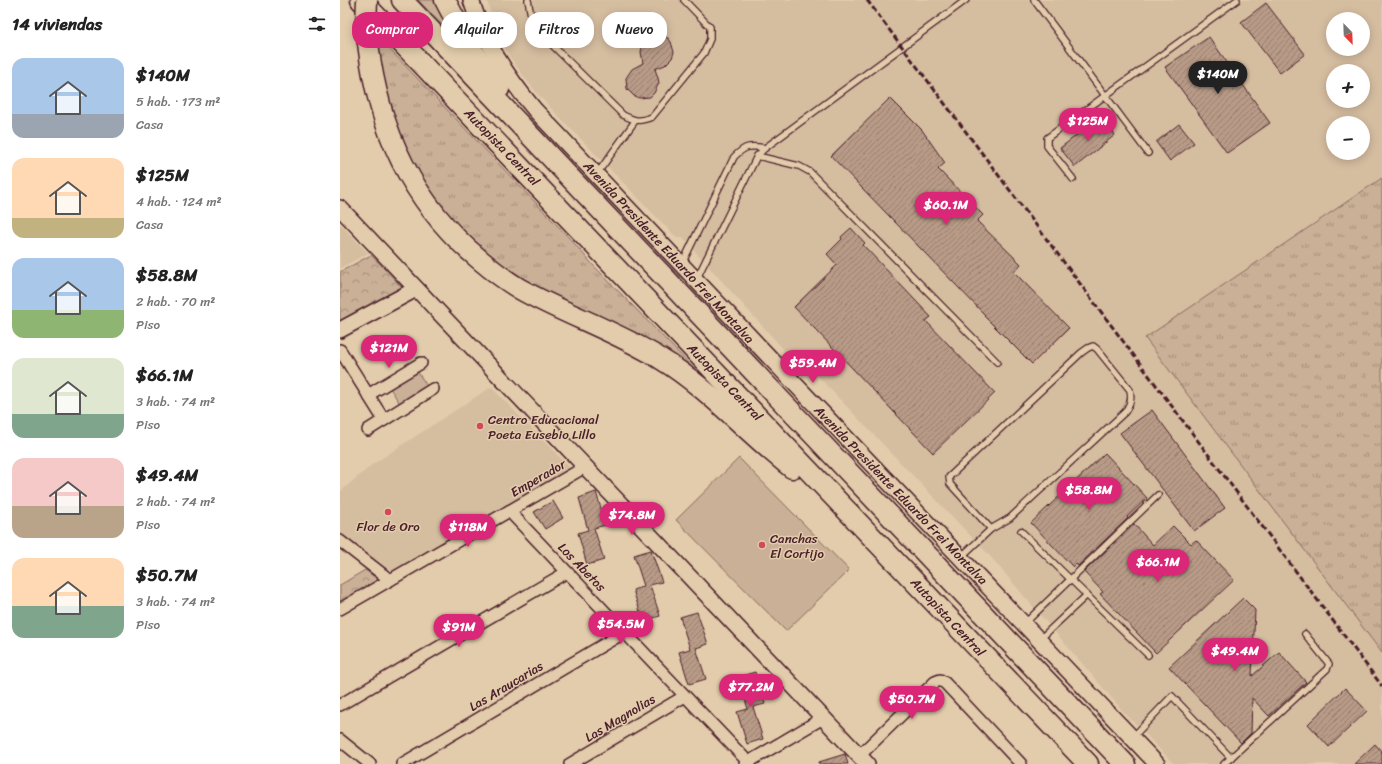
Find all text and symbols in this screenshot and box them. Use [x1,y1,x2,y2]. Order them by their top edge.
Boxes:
text: 14 viviendas [12,9,102,39]
chip: Comprar [352,12,433,48]
chip: Alquilar [441,12,517,48]
chip: Filtros [525,12,594,48]
chip: Nuevo [602,12,667,48]
north arrow [1326,12,1370,56]
map controls [1326,12,1370,160]
icon: filters [306,13,328,35]
text: $140M [136,60,190,90]
pin: $140M [1190,61,1246,95]
text: $140M [1197,62,1239,85]
button: + [1326,64,1370,108]
icon: home [44,74,92,122]
text: 5 hab. · 173 m² [136,90,220,113]
street label: Autopista Central [458,102,546,192]
pin: $125M [1060,108,1116,142]
text: $125M [1068,109,1108,132]
text: Casa [136,113,163,136]
button: − [1326,116,1370,160]
street label: Avenida Presidente Eduardo Frei Montalva [577,155,761,349]
text: $125M [136,160,189,190]
icon: home [44,174,92,222]
text: 4 hab. · 124 m² [136,190,222,213]
pin: $60.1M [913,192,979,226]
text: $60.1M [924,193,968,216]
text: Casa [136,213,163,236]
text: $58.8M [136,260,197,290]
icon: home [44,274,92,322]
text: 2 hab. · 70 m² [136,290,215,313]
text: Piso [136,313,160,336]
pin: $121M [361,335,417,369]
text: $121M [370,336,408,359]
street label: Autopista Central [681,337,769,427]
pin: $59.4M [780,350,846,384]
text: $59.4M [789,351,837,374]
text: $66.1M [136,360,193,390]
icon: home [44,374,92,422]
text: 3 hab. · 74 m² [136,390,215,413]
street label: Avenida Presidente Eduardo Frei Montalva [808,399,994,591]
place label: Centro Educacional Poeta Eusebio Lillo [488,408,599,446]
text: Piso [136,413,160,436]
marker: Centro Educacional Poeta Eusebio Lillo [475,421,485,431]
street label: Emperador [506,452,571,503]
text: $49.4M [136,460,198,490]
icon: home [44,474,92,522]
pin: $58.8M [1056,477,1122,511]
text: $58.8M [1066,478,1112,501]
text: 2 hab. · 74 m² [136,490,215,513]
pin: $74.8M [599,502,665,536]
text: $74.8M [609,503,655,526]
marker: Flor de Oro [383,507,393,517]
text: Piso [136,513,160,536]
pin: $118M [440,514,496,548]
place label: Flor de Oro [356,515,420,538]
text: $118M [449,515,487,538]
place label: Canchas El Cortijo [770,527,824,565]
street label: Los Abetos [552,537,612,598]
marker: Canchas El Cortijo [757,540,767,550]
pin: $66.1M [1125,549,1191,583]
text: $66.1M [1136,550,1180,573]
text: $50.7M [136,560,197,590]
street label: Autopista Central [904,571,991,662]
icon: home [44,574,92,622]
text: 3 hab. · 74 m² [136,590,215,613]
pin: $54.5M [588,611,654,645]
text: $54.5M [597,612,645,635]
text: Piso [136,613,160,636]
pin: $91M [435,614,483,648]
text: $91M [443,615,475,638]
pin: $49.4M [1202,638,1268,672]
text: $49.4M [1211,639,1259,662]
street label: Las Araucarias [464,655,548,717]
pin: $77.2M [718,674,784,708]
text: $77.2M [728,675,774,698]
pin: $50.7M [879,686,945,720]
text: $50.7M [889,687,935,710]
street label: Las Magnolias [580,688,660,748]

